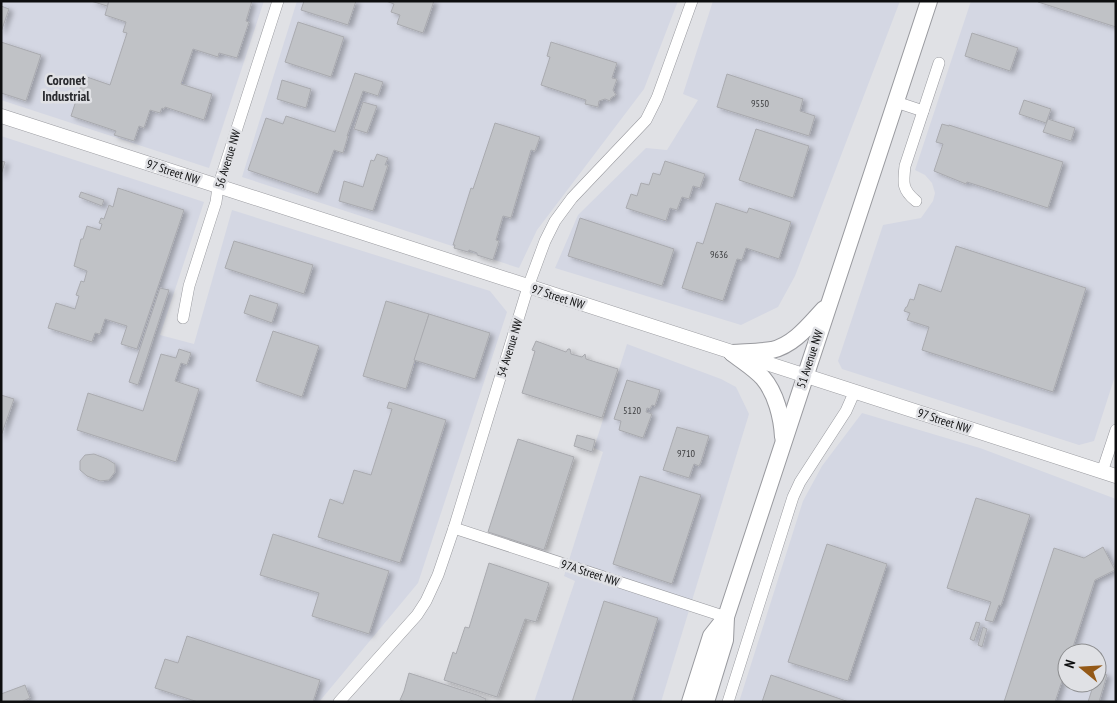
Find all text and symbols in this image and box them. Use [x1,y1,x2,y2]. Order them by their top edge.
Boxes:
district label: Coronet Industrial [42,71,90,105]
house number: 9550 [751,97,770,110]
street label: 56 Avenue NW [212,128,244,190]
street label: 97 Street NW [145,156,201,187]
house number: 9636 [710,248,729,261]
street label: 97 Street NW [530,281,586,312]
street label: 54 Avenue NW [494,317,526,379]
street label: 51 Avenue NW [793,328,826,390]
house number: 5120 [623,404,642,417]
street label: 97 Street NW [916,405,972,436]
house number: 9710 [677,447,696,460]
street label: 97A Street NW [559,556,621,589]
north arrow [1057,643,1107,693]
text: N [1060,658,1079,670]

